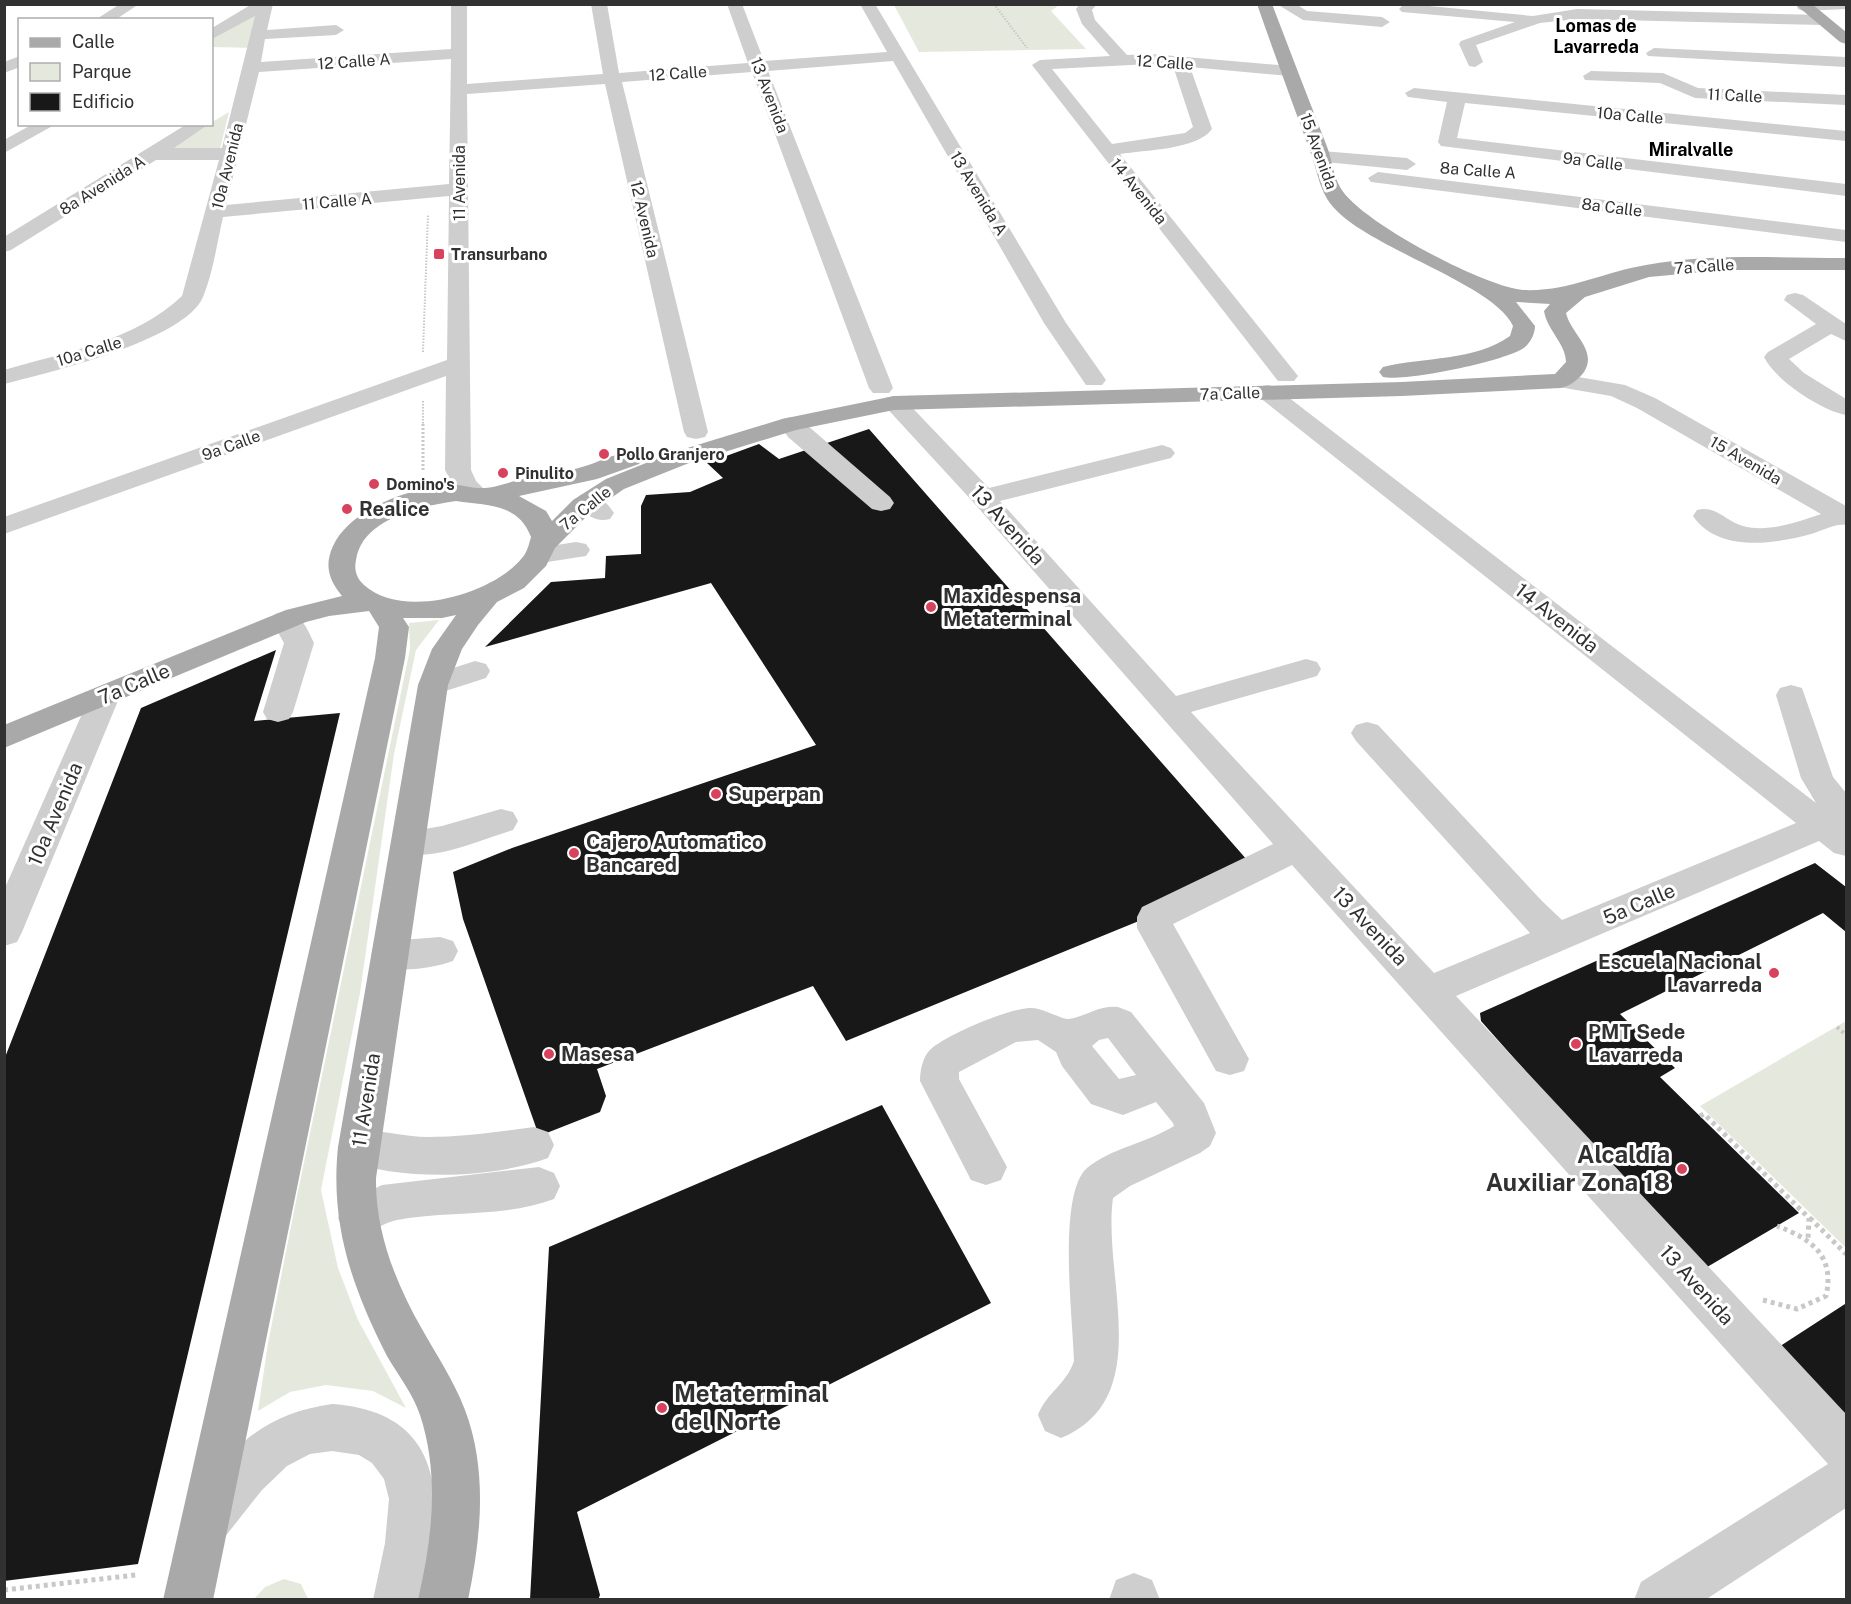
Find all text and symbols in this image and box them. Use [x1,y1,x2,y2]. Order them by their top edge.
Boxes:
district label: Lomas de Lavarreda [1553,15,1639,57]
legend [18,18,213,126]
text: Calle [72,31,115,52]
street label: 12 Calle A [317,49,391,74]
street label: 12 Calle [1135,51,1194,74]
street label: 13 Avenida [746,55,793,136]
text: Parque [72,61,132,82]
street label: 12 Calle [649,62,708,85]
street label: 11 Calle [1707,85,1763,106]
text: Edificio [72,91,134,112]
street label: 10a Calle [1596,103,1664,128]
street label: 15 Avenida [1296,111,1341,192]
street label: 10a Avenida [208,121,247,211]
district label: Miralvalle [1649,139,1733,160]
street label: 11 Avenida [450,145,469,221]
street label: 13 Avenida A [946,148,1011,239]
street label: 9a Calle [1562,148,1624,175]
street label: 8a Avenida A [56,152,149,219]
street label: 14 Avenida [1106,154,1171,228]
street label: 8a Calle A [1439,158,1517,183]
street label: 12 Avenida [626,179,663,260]
street label: 11 Calle A [301,189,373,214]
street label: 8a Calle [1581,194,1643,221]
place label: Transurbano [451,245,548,264]
marker: Transurbano [432,247,446,261]
street label: 7a Calle [1673,255,1735,278]
street label: 10a Calle [54,333,124,370]
street label: 7a Calle [1200,383,1260,404]
street label: 9a Calle [199,426,263,465]
street label: 15 Avenida [1707,432,1785,489]
place label: Pollo Granjero [616,445,725,464]
marker: Pollo Granjero [597,447,611,461]
place label: Pinulito [515,464,574,483]
marker: Pinulito [496,466,510,480]
place label: Domino's [386,475,455,494]
marker: Domino's [367,477,381,491]
street label: 13 Avenida [966,480,1050,570]
street label: 7a Calle [556,482,615,535]
place label: Realice [359,497,430,521]
marker: Realice [340,502,354,516]
street label: 14 Avenida [1511,578,1603,658]
place label: Maxidespensa Metaterminal [943,584,1081,631]
marker: Maxidespensa Metaterminal [924,600,938,614]
street label: 7a Calle [95,658,173,710]
street label: 10a Avenida [22,759,88,869]
place label: Superpan [728,782,821,806]
marker: Superpan [709,787,723,801]
place label: Cajero Automatico Bancared [586,830,763,877]
marker: Cajero Automatico Bancared [567,846,581,860]
street label: 5a Calle [1599,878,1679,930]
street label: 13 Avenida [1327,882,1413,970]
place label: Escuela Nacional Lavarreda [1598,950,1762,997]
marker: Escuela Nacional Lavarreda [1767,966,1781,980]
place label: PMT Sede Lavarreda [1588,1020,1685,1067]
marker: PMT Sede Lavarreda [1569,1037,1583,1051]
place label: Masesa [561,1042,635,1066]
marker: Masesa [542,1047,556,1061]
street label: 11 Avenida [347,1051,385,1149]
place label: Alcaldía Auxiliar Zona 18 [1486,1140,1670,1196]
marker: Alcaldía Auxiliar Zona 18 [1675,1162,1689,1176]
street label: 13 Avenida [1655,1240,1739,1330]
place label: Metaterminal del Norte [674,1379,829,1435]
marker: Metaterminal del Norte [655,1401,669,1415]

